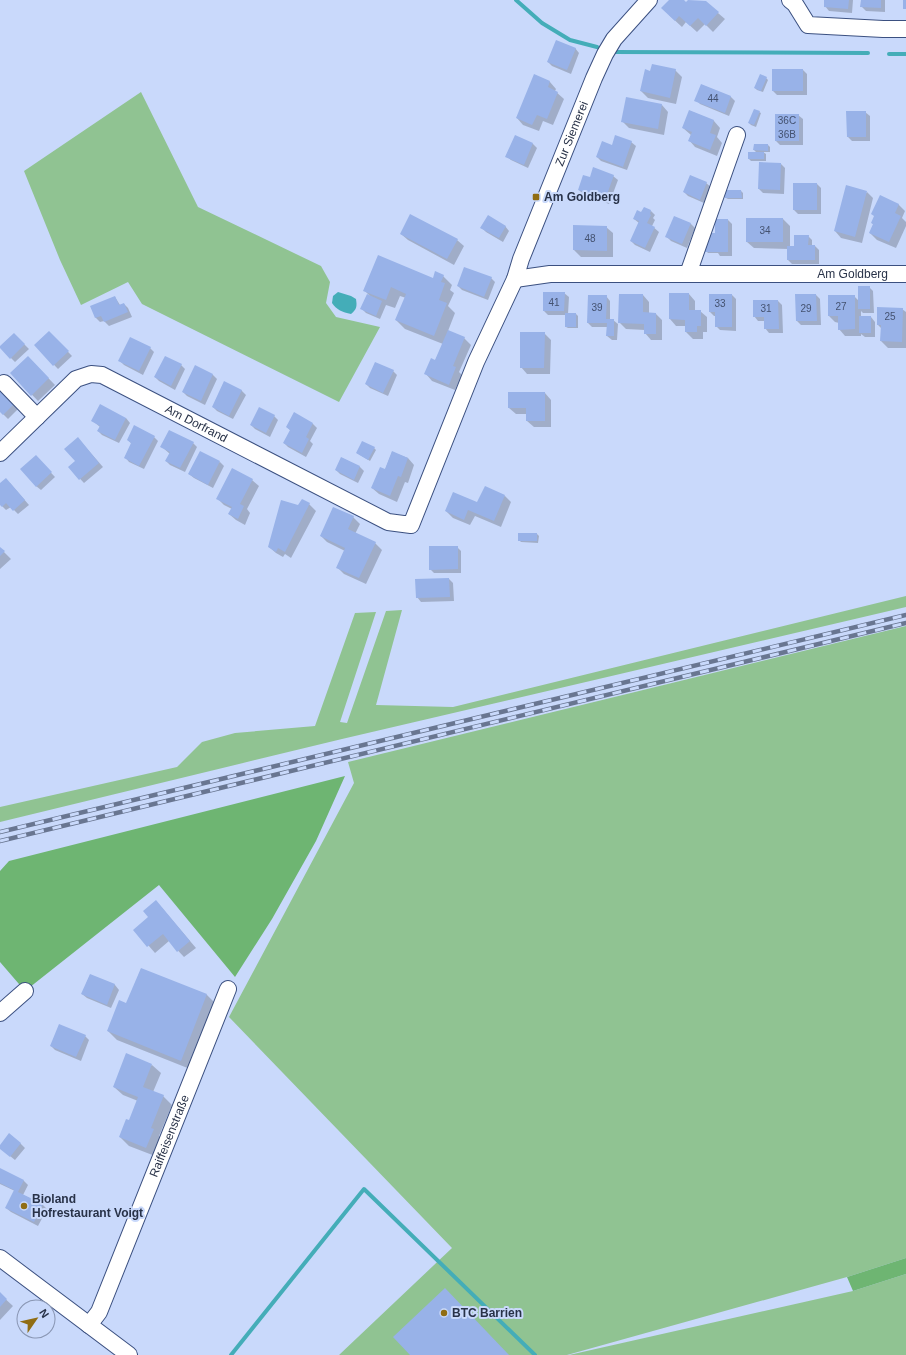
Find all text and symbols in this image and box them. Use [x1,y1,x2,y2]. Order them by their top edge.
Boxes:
house number: 44 [707,93,719,104]
street label: Zur Siemerei [552,99,591,168]
house number: 36C [778,115,796,126]
house number: 36B [778,129,796,140]
place label: Am Goldberg [544,190,620,204]
marker: Am Goldberg [531,192,541,202]
house number: 34 [759,225,771,236]
house number: 48 [584,233,596,244]
street label: Am Goldberg [817,267,888,281]
house number: 41 [548,297,560,308]
house number: 33 [714,298,726,309]
house number: 27 [835,301,847,312]
house number: 39 [591,302,603,313]
house number: 31 [760,303,772,314]
house number: 29 [800,303,812,314]
house number: 25 [884,311,896,322]
street label: Am Dorfrand [163,402,230,445]
street label: Raiffeisenstraße [147,1093,192,1179]
place label: Bioland Hofrestaurant Voigt [32,1192,143,1220]
marker: Bioland Hofrestaurant Voigt [19,1201,29,1211]
north arrow [16,1299,56,1339]
place label: BTC Barrien [452,1306,522,1320]
text: N [37,1307,52,1320]
marker: BTC Barrien [439,1308,449,1318]

